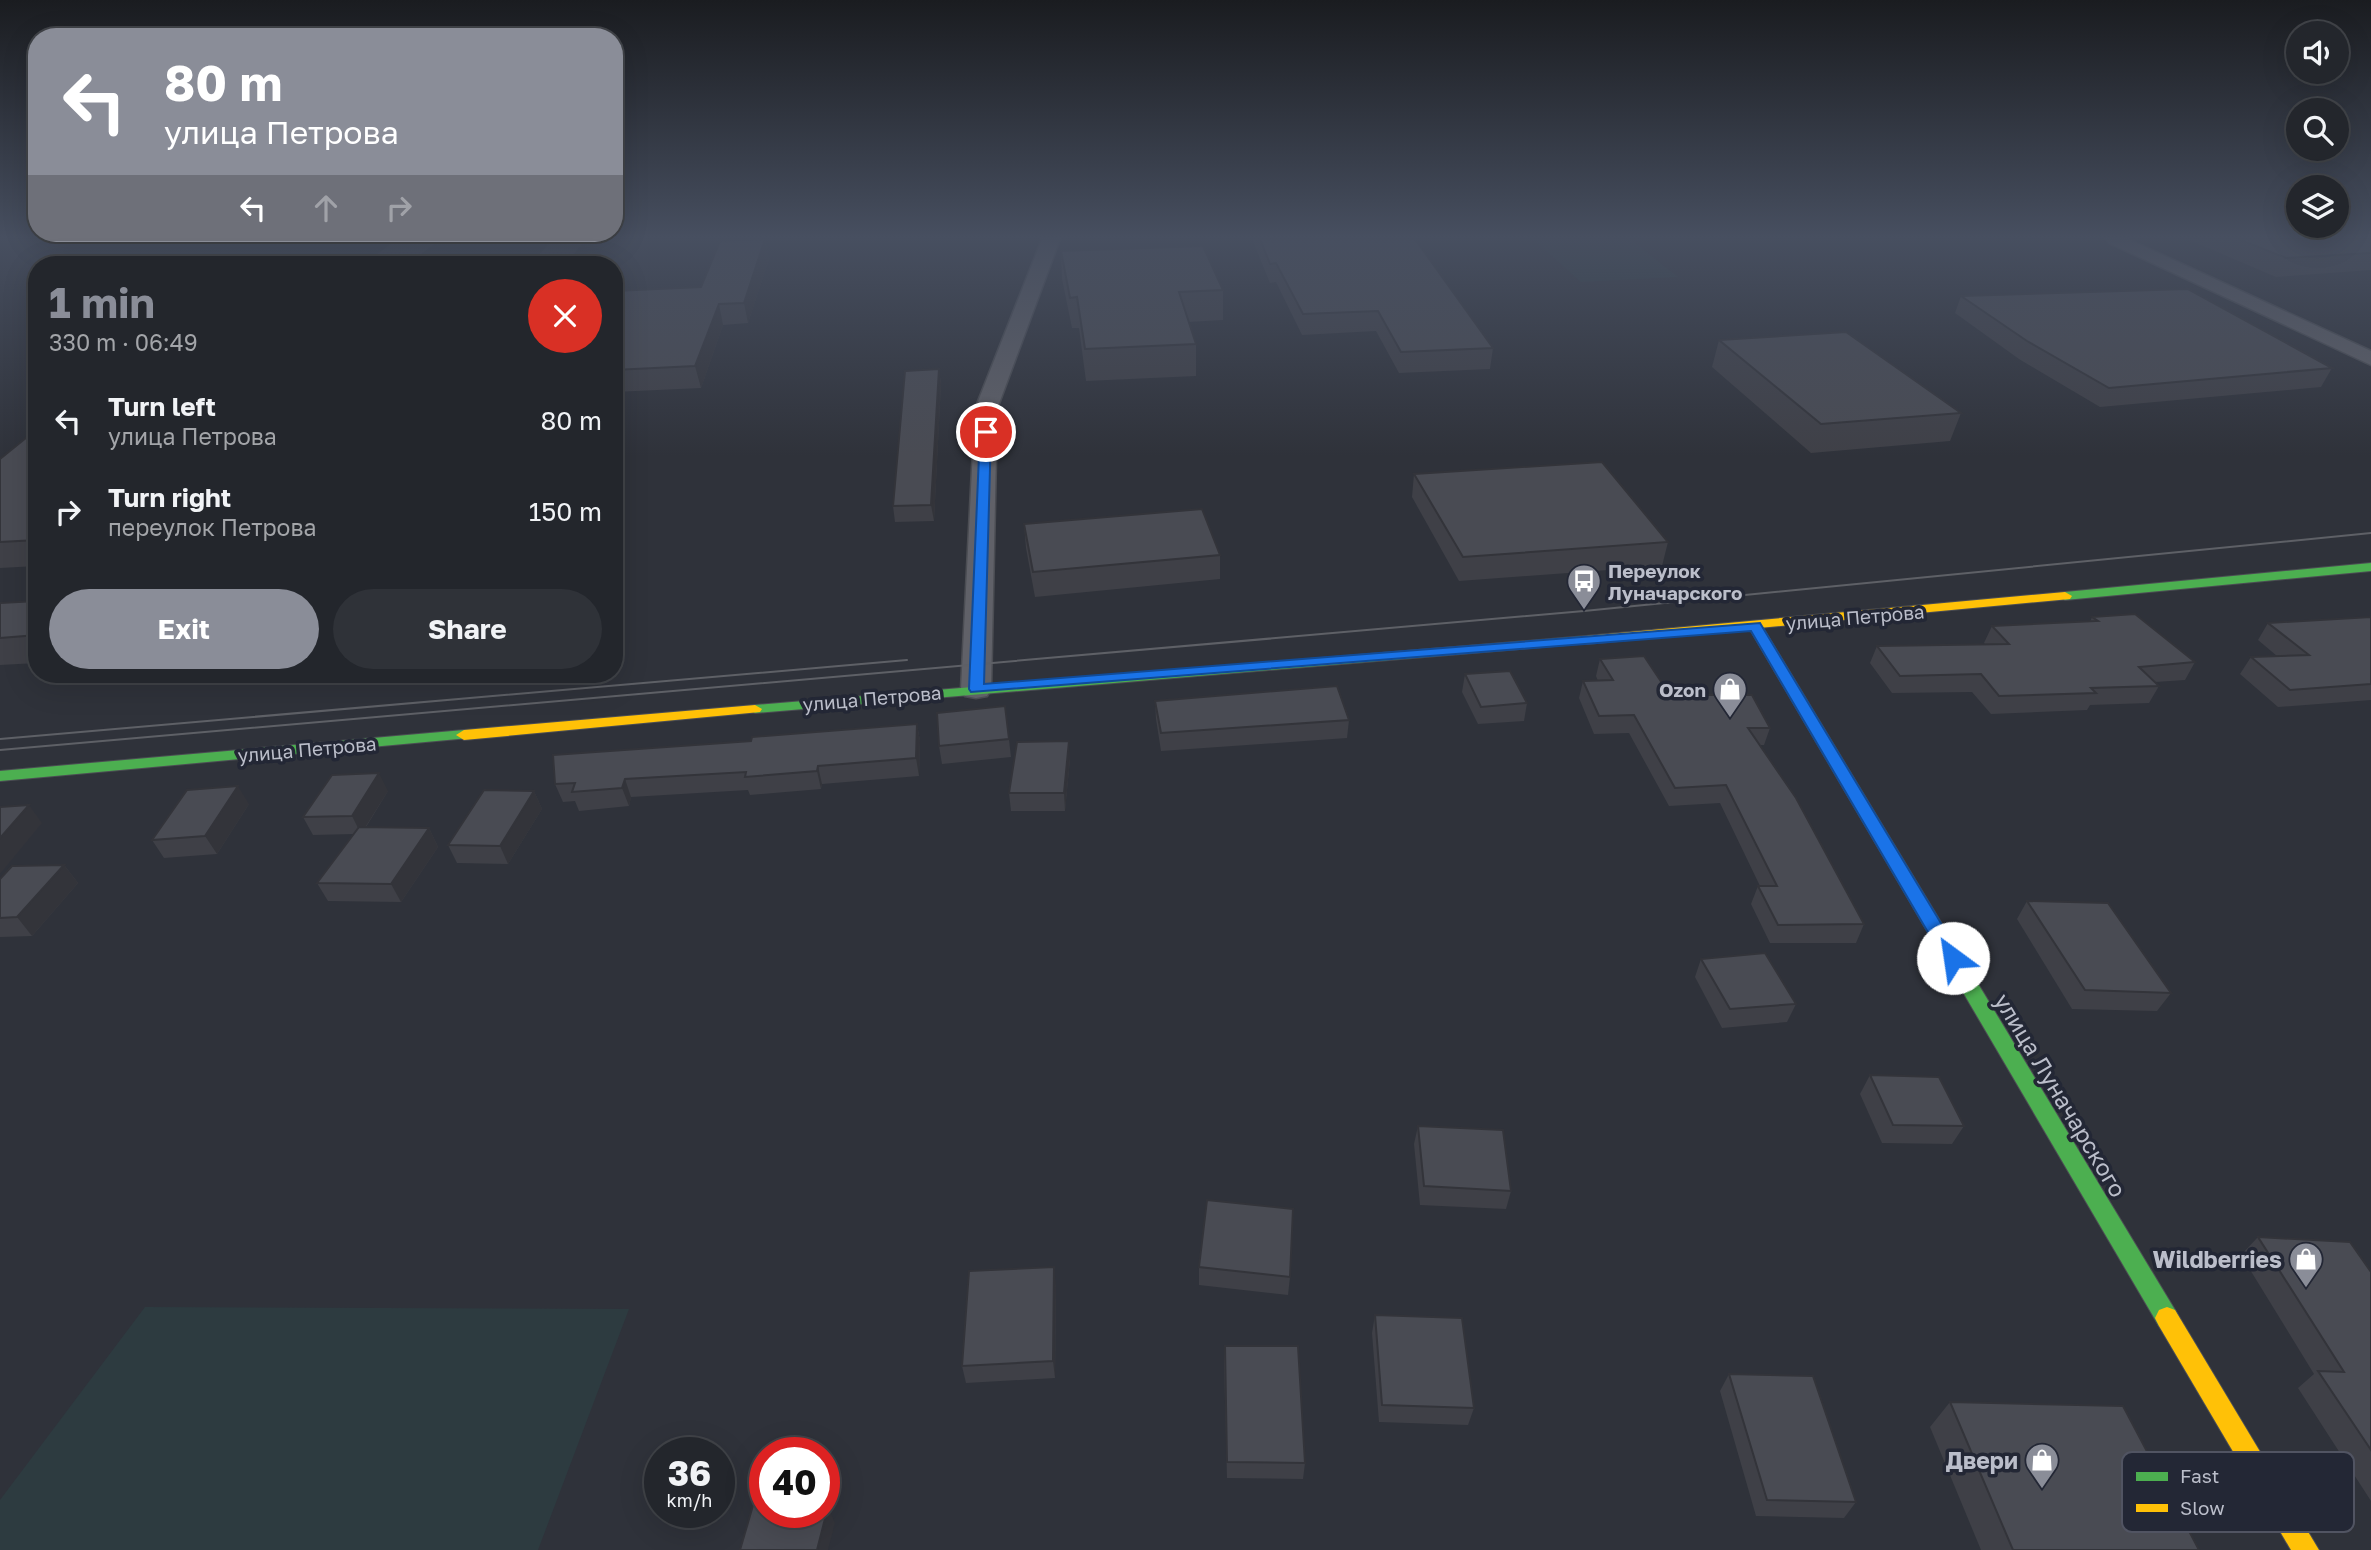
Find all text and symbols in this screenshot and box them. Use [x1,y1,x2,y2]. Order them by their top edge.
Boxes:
map controls [2286,21,2349,238]
button: sound [2286,21,2349,84]
text: 80 m [164,53,282,112]
icon: left [49,56,140,147]
button: search [2286,98,2349,161]
text: улица Петрова [164,113,399,151]
button: layers [2286,175,2349,238]
icon: left [234,189,272,227]
icon: ahead [307,189,345,227]
icon: right [380,189,418,227]
text: 1 min [49,277,155,327]
button: close [528,279,602,353]
text: 330 m · 06:49 [49,328,198,356]
text: Turn left [108,391,216,422]
icon: left [49,402,87,440]
pin [956,402,1016,462]
text: 80 m [541,405,602,436]
icon: arrive [967,413,1005,451]
text: улица Петрова [108,422,277,450]
text: Turn right [108,482,231,513]
icon: right [49,493,87,531]
text: 150 m [529,496,602,527]
text: переулок Петрова [108,513,316,541]
place label: Переулок Луначарского [1608,559,1742,604]
bus stop icon: Переулок Луначарского [1565,562,1603,611]
button: Exit [49,589,319,669]
button: Share [333,589,602,669]
street label: улица Петрова [1785,599,1925,635]
shop icon: Ozon [1711,670,1749,719]
place label: Ozon [1659,678,1706,701]
street label: улица Петрова [802,680,942,716]
street label: улица Петрова [237,731,377,767]
position arrow [1916,921,1990,995]
street label: улица Луначарского [1989,988,2133,1202]
shop icon: Wildberries [2287,1240,2325,1289]
place label: Wildberries [2153,1245,2282,1273]
speed limit sign: 40 [749,1437,840,1528]
shop icon: Двери [2023,1441,2061,1490]
place label: Двери [1946,1446,2018,1474]
text: 36 [668,1452,711,1494]
legend [2122,1452,2354,1532]
text: Fast [2180,1464,2219,1487]
text: km/h [667,1489,712,1511]
text: Slow [2180,1496,2225,1519]

